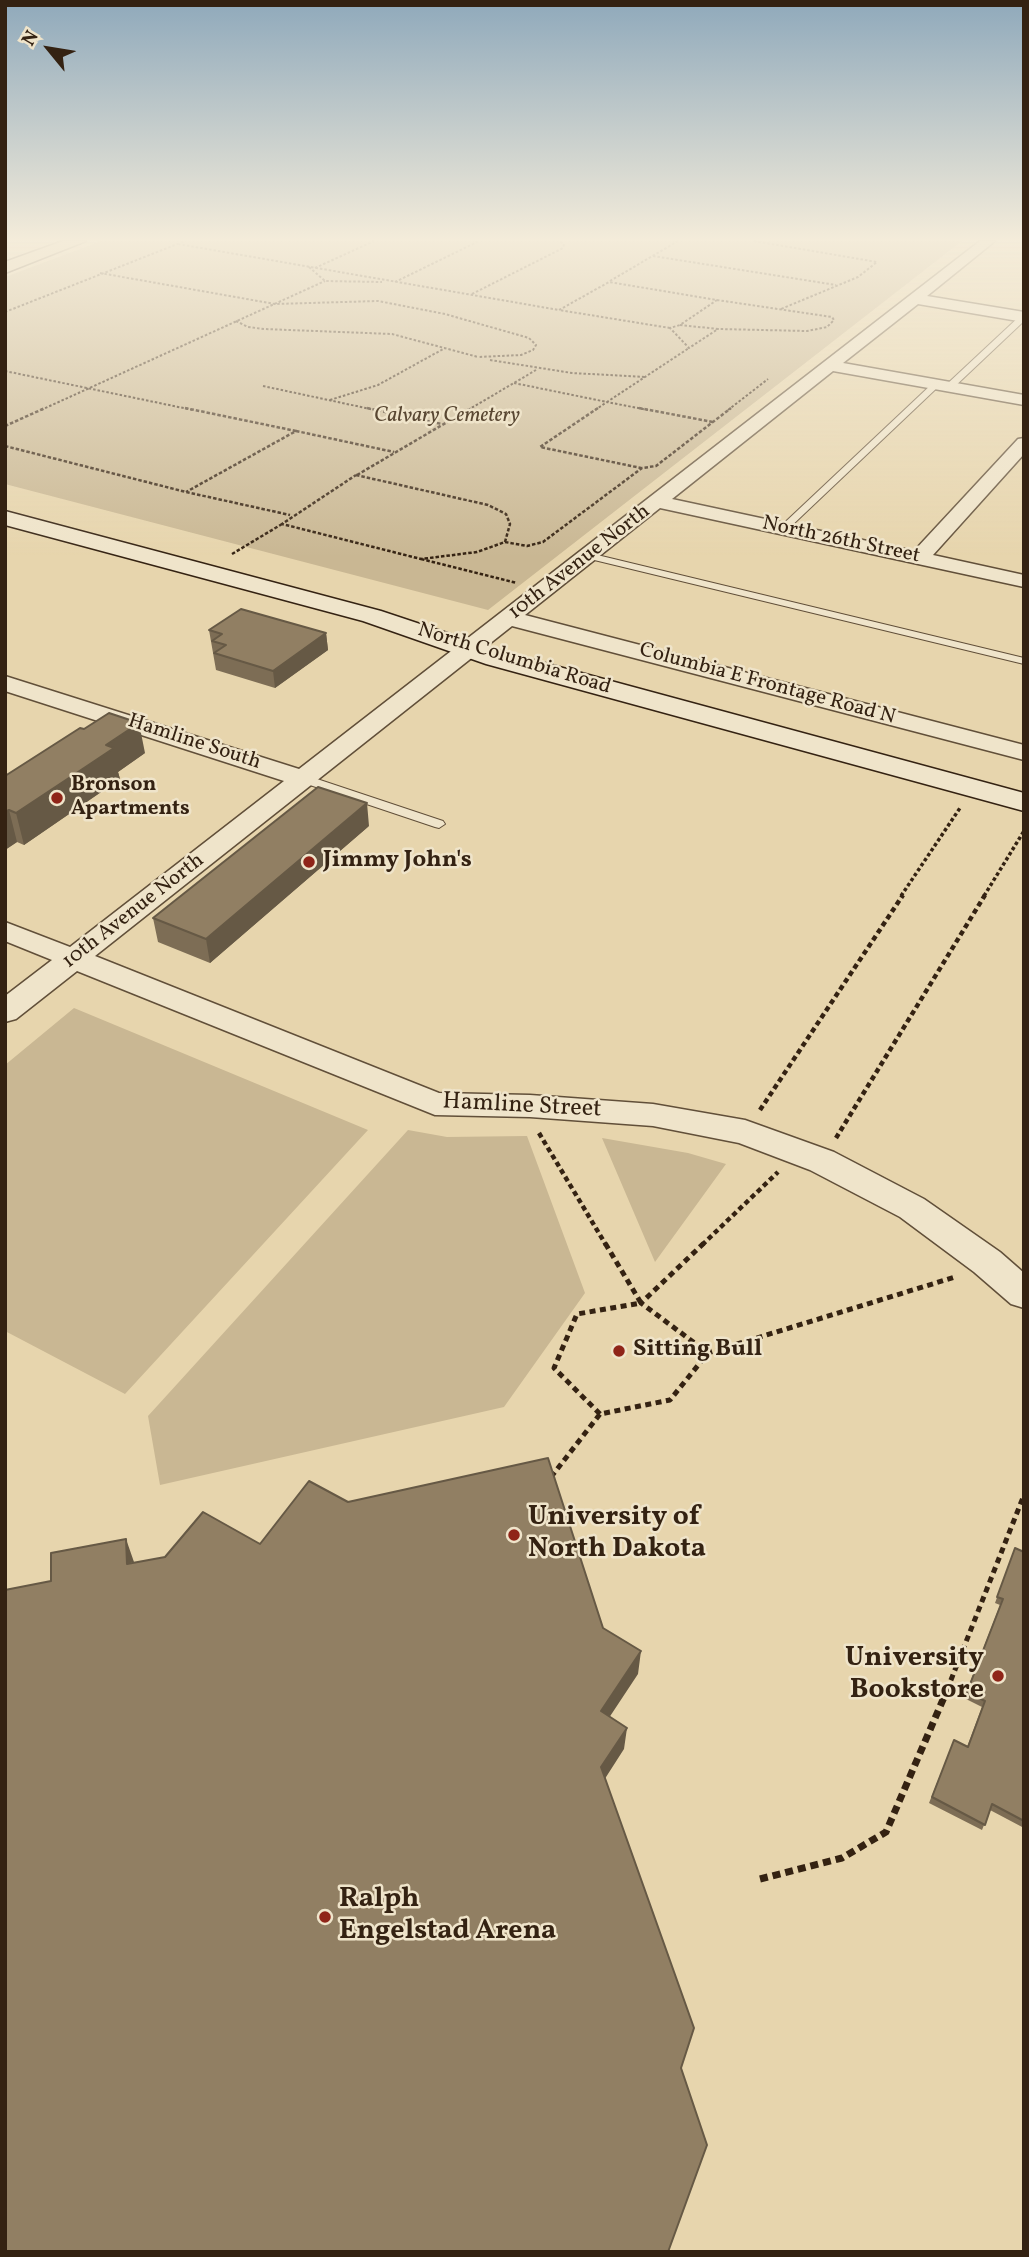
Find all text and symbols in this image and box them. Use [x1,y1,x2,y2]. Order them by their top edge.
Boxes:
north arrow [14,14,84,84]
text: N [16,26,46,51]
park label: Calvary Cemetery [374,404,520,430]
street label: 10th Avenue North [504,500,656,626]
street label: North 26th Street [760,512,922,570]
street label: North Columbia Road [414,619,614,701]
street label: Columbia E Frontage Road N [636,639,898,731]
street label: Hamline South [124,710,264,776]
place label: Bronson Apartments [71,773,190,823]
marker: Bronson Apartments [49,790,65,806]
place label: Jimmy John's [323,848,472,876]
street label: 10th Avenue North [58,849,210,975]
marker: Jimmy John's [301,854,317,870]
street label: Hamline Street [442,1088,602,1126]
place label: Sitting Bull [633,1337,762,1365]
marker: Sitting Bull [611,1343,627,1359]
place label: University of North Dakota [528,1502,706,1568]
marker: University of North Dakota [506,1527,522,1543]
place label: University Bookstore [845,1643,984,1709]
marker: University Bookstore [990,1668,1006,1684]
place label: Ralph Engelstad Arena [339,1884,556,1950]
marker: Ralph Engelstad Arena [317,1909,333,1925]

